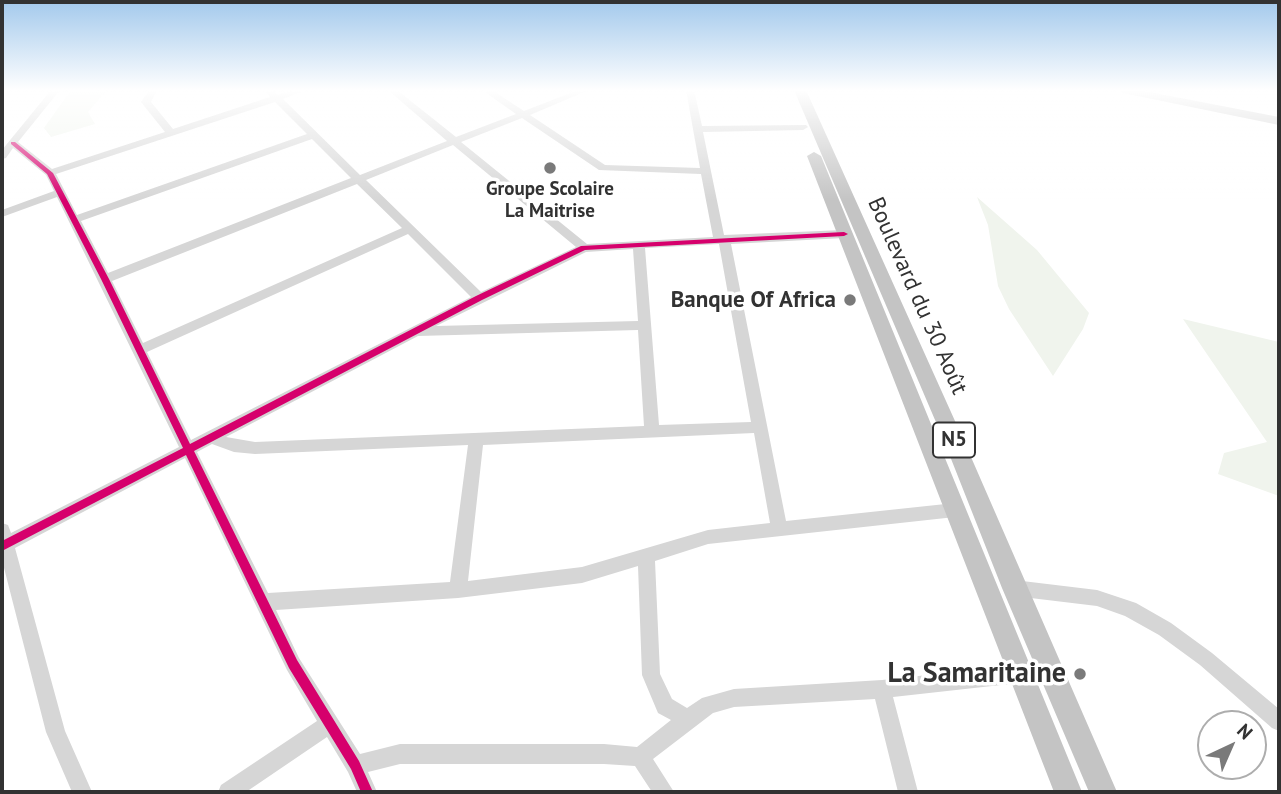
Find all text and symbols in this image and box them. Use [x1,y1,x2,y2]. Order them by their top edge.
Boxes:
marker: Groupe Scolaire La Maitrise [542,160,558,176]
place label: Groupe Scolaire La Maitrise [486,179,614,223]
street label: Boulevard du 30 Août [861,193,973,399]
place label: Banque Of Africa [671,286,836,314]
marker: Banque Of Africa [842,292,858,308]
road number: N5 [933,422,975,458]
place label: La Samaritaine [887,657,1066,691]
marker: La Samaritaine [1072,666,1088,682]
north arrow [1197,710,1267,780]
text: N [1232,718,1258,744]

